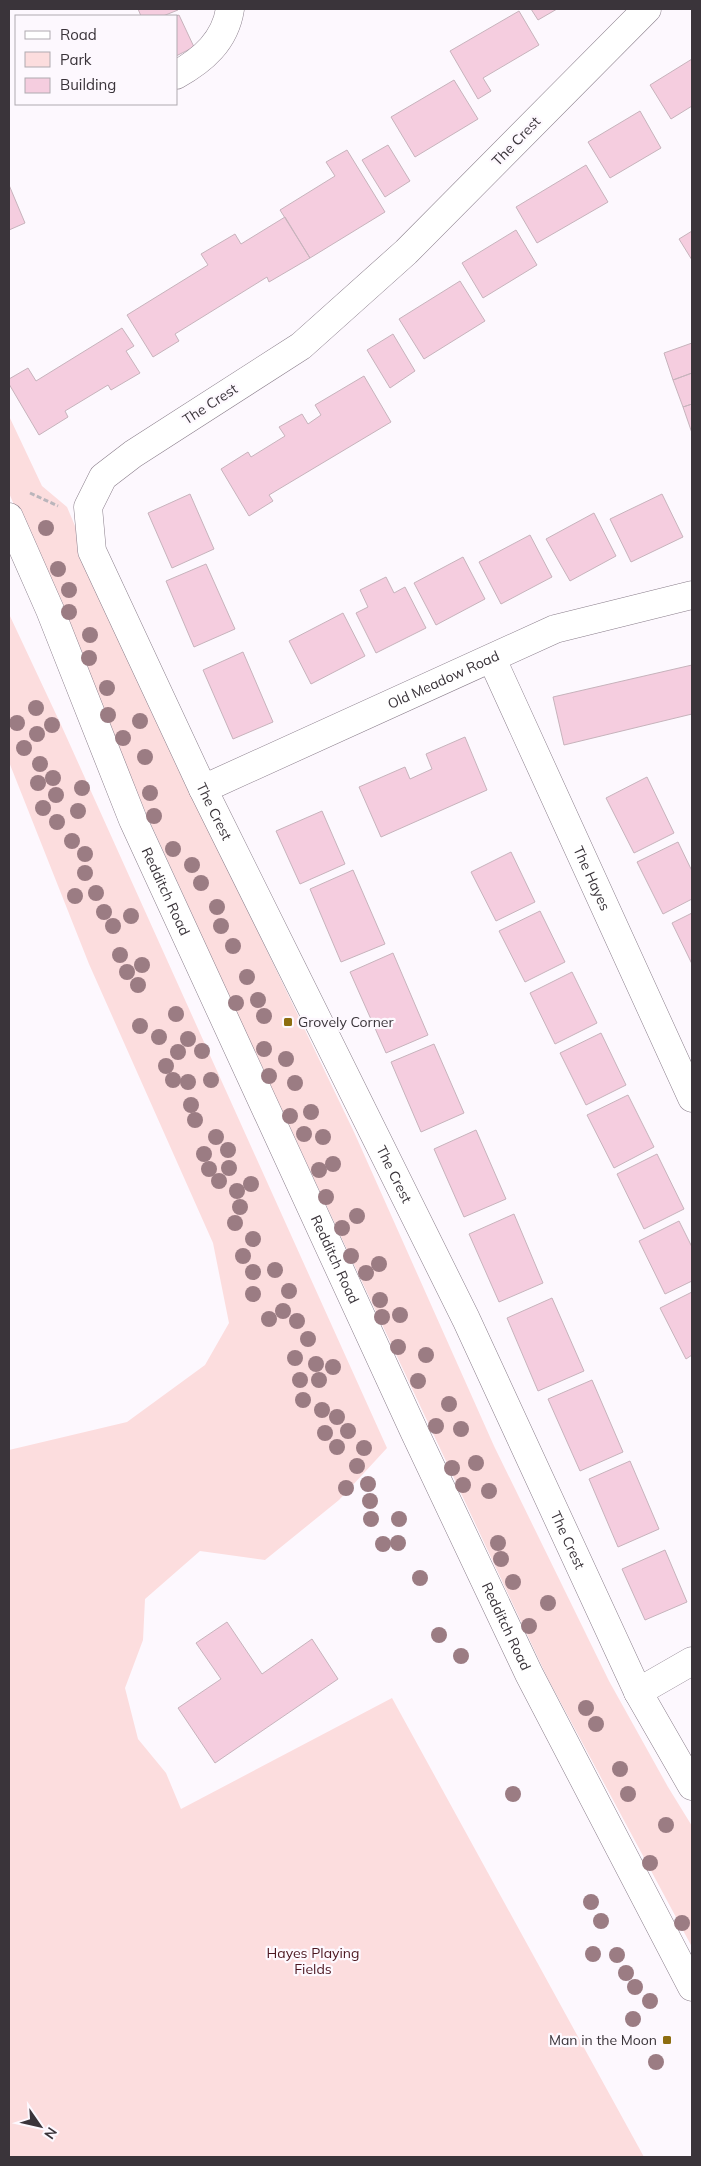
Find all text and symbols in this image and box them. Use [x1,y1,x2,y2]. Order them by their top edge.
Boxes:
legend [15,15,178,105]
text: Road [60,25,97,44]
text: Park [60,50,92,69]
text: Building [60,75,116,94]
street label: The Crest [488,112,544,170]
street label: The Crest [179,380,241,428]
street label: Old Meadow Road [385,647,502,713]
street label: The Crest [192,780,236,843]
street label: The Hayes [569,843,614,913]
street label: Redditch Road [138,844,194,938]
place label: Grovely Corner [298,1013,394,1031]
marker: Grovely Corner [282,1016,294,1028]
street label: The Crest [372,1142,416,1206]
street label: Redditch Road [307,1212,363,1306]
street label: The Crest [547,1508,589,1572]
street label: Redditch Road [478,1579,535,1673]
park label: Hayes Playing Fields [267,1944,359,1978]
place label: Man in the Moon [549,2031,657,2049]
marker: Man in the Moon [661,2034,673,2046]
north arrow [15,2101,65,2151]
text: N [40,2124,61,2143]

